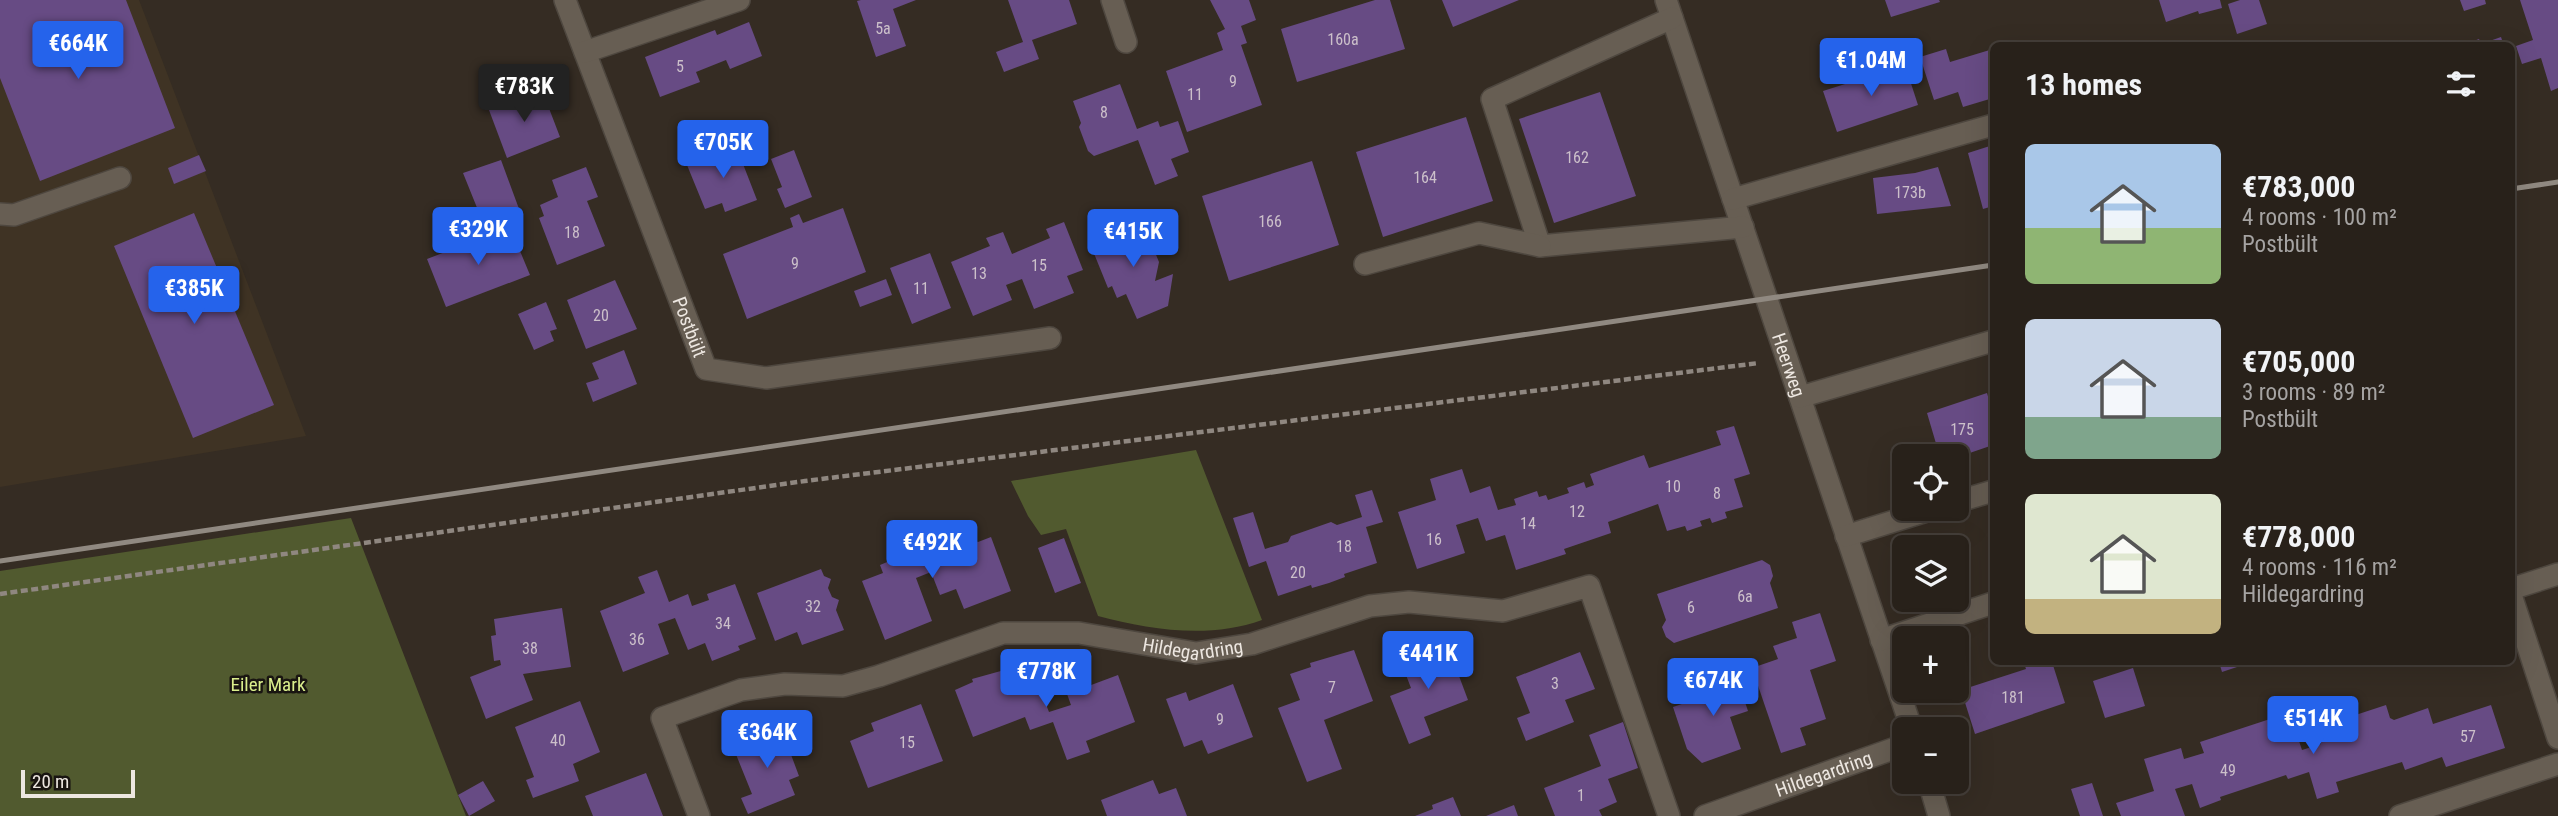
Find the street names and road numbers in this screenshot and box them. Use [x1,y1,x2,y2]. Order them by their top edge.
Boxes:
street label: Postbült [668,293,712,360]
street label: Heerweg [1767,330,1810,400]
street label: Hildegardring [1141,633,1245,665]
street label: Hildegardring [1772,746,1875,801]

